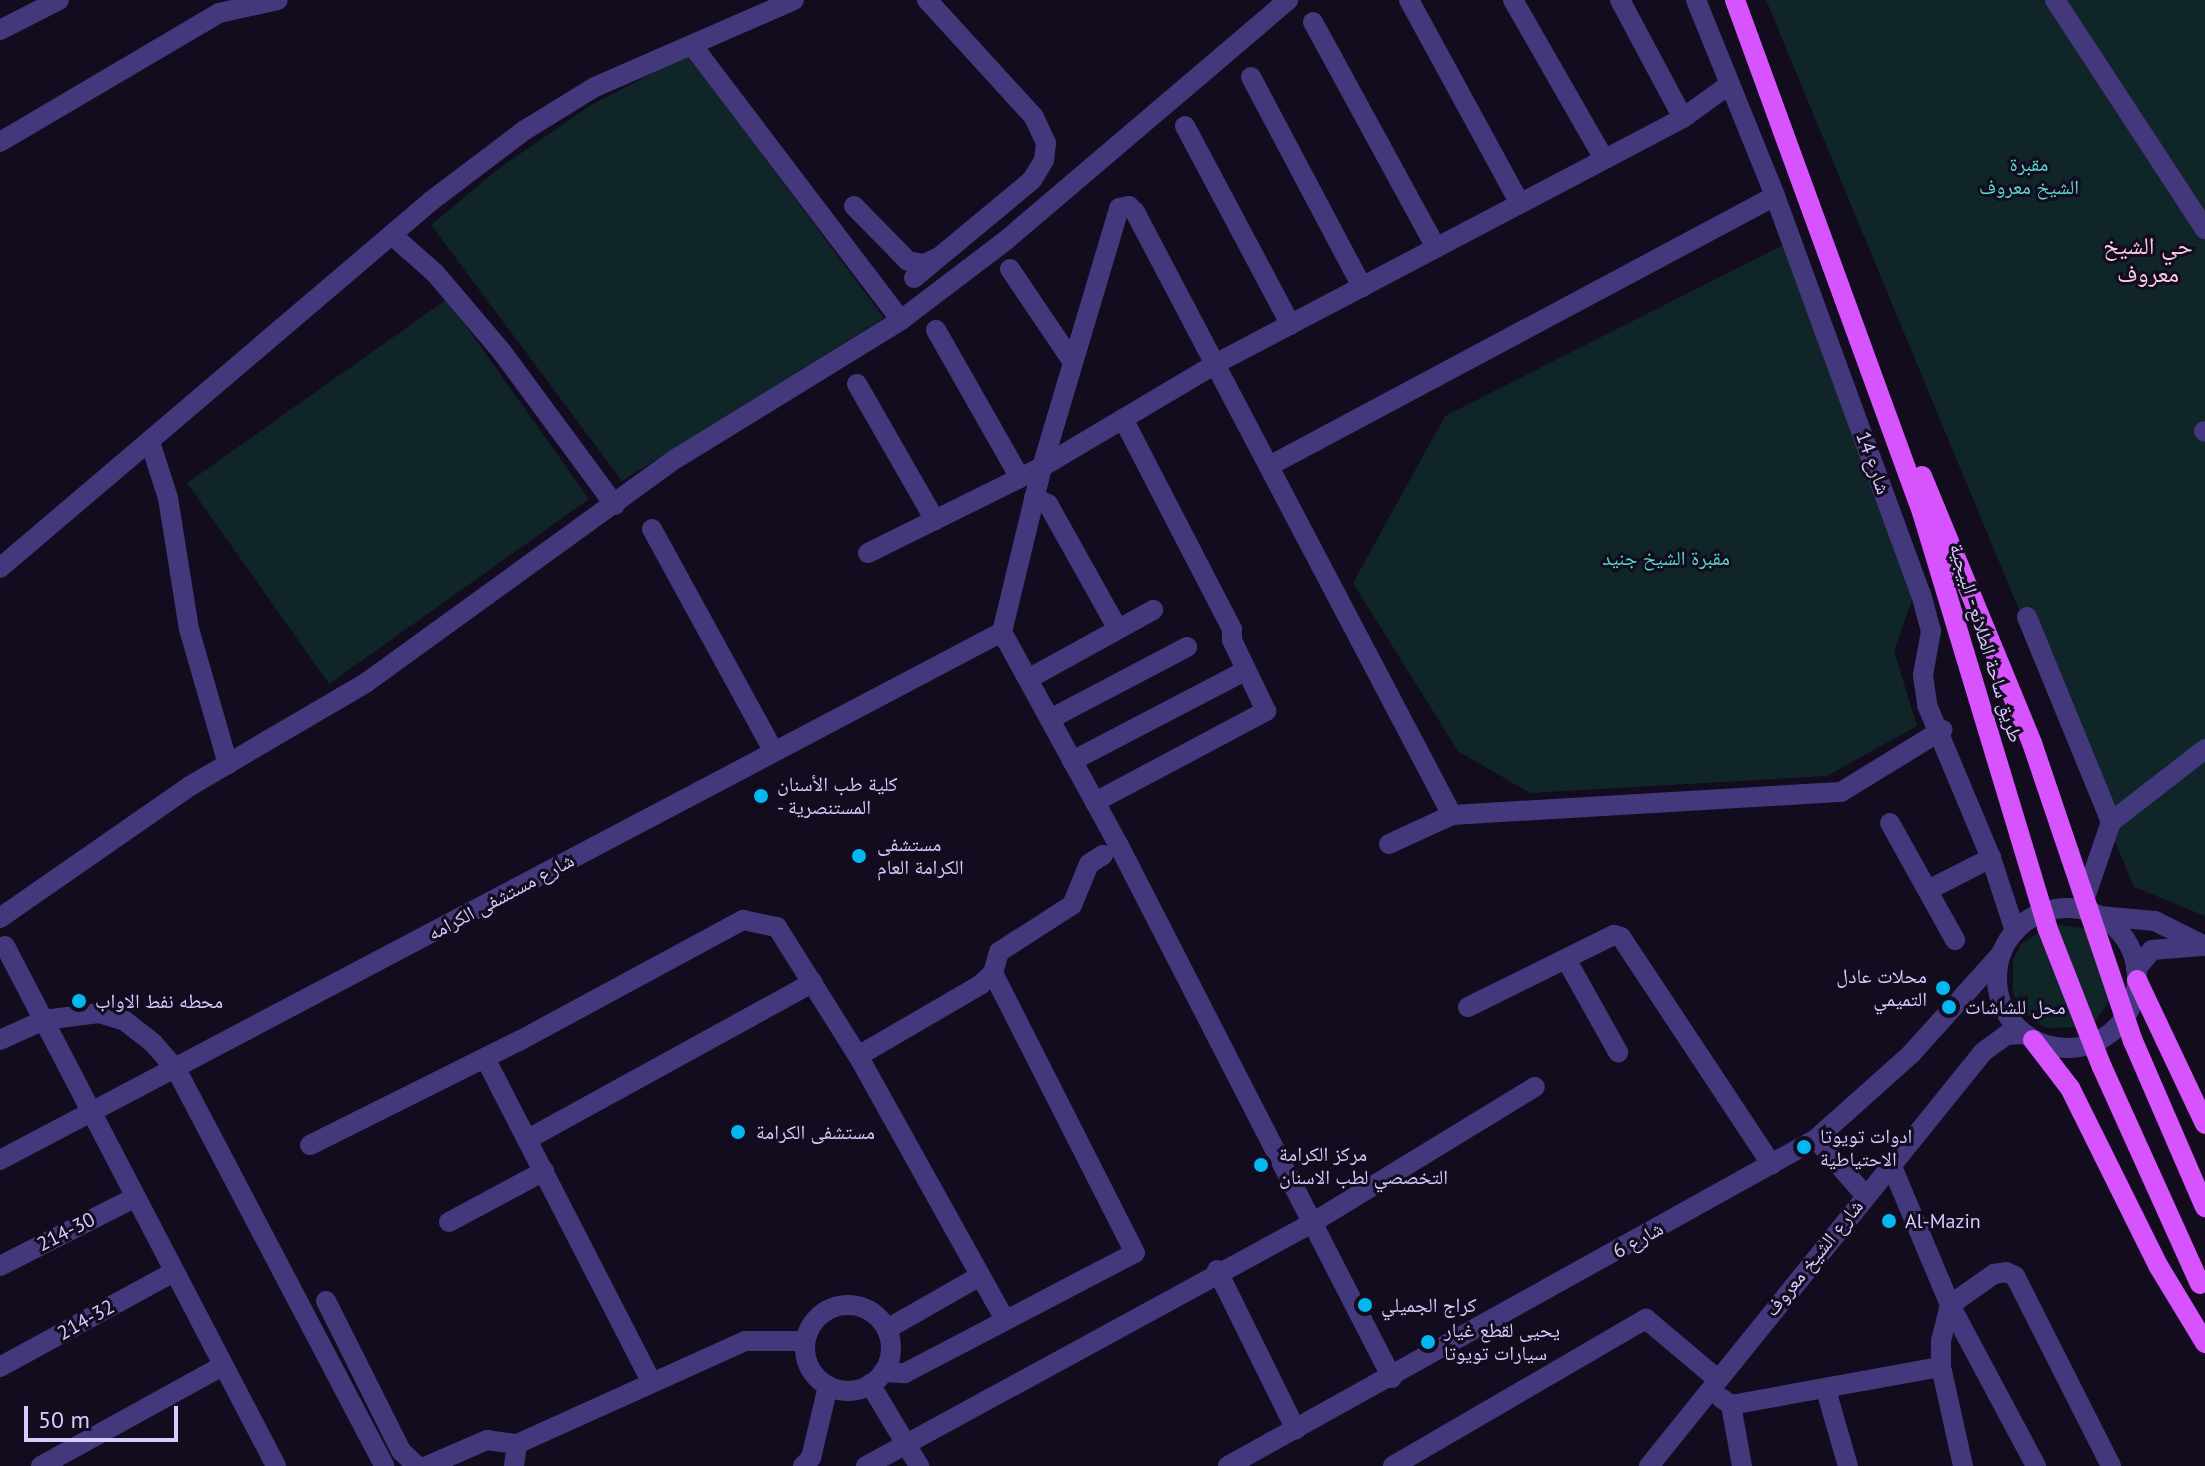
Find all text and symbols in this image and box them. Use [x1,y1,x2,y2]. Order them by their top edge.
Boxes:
park label: مقبرة الشيخ معروف [1979,153,2079,200]
district label: حي الشيخ معروف [2103,232,2193,288]
street label: شارع 14 [1851,428,1895,498]
street label: طريق ساحة الطلائع - البيجية [1944,539,2028,747]
park label: مقبرة الشيخ جنيد [1602,546,1730,570]
place label: كلية طب الأسنان - المستنصرية [777,772,898,819]
marker: كلية طب الأسنان - المستنصرية [752,787,770,805]
place label: مستشفى الكرامة العام [877,832,964,879]
marker: مستشفى الكرامة العام [848,845,870,867]
street label: شارع مستشفى الكرامه [424,848,578,946]
place label: محلات عادل التميمي [1836,964,1927,1011]
marker: محلات عادل التميمي [1934,979,1952,997]
place label: محطه نفط الاواب [95,989,223,1013]
marker: محطه نفط الاواب [70,992,88,1010]
place label: محل للشاشات [1965,995,2066,1019]
marker: محل للشاشات [1940,998,1958,1016]
place label: مستشفى الكرامة [756,1120,875,1144]
marker: مستشفى الكرامة [727,1121,749,1143]
place label: ادوات تويوتا الاحتياطية [1820,1124,1912,1171]
marker: ادوات تويوتا الاحتياطية [1795,1138,1813,1156]
place label: مركز الكرامة التخصصي لطب الاسنان [1279,1142,1448,1189]
marker: مركز الكرامة التخصصي لطب الاسنان [1250,1154,1272,1176]
street label: شارع الشيخ معروف [1760,1195,1868,1321]
street label: 214-30 [33,1207,99,1257]
place label: Al-Mazin [1905,1209,1981,1233]
marker: Al-Mazin [1880,1212,1898,1230]
street label: شارع 6 [1608,1216,1668,1264]
place label: كراج الجميلي [1381,1293,1477,1317]
street label: 214-32 [53,1295,119,1345]
marker: كراج الجميلي [1356,1296,1374,1314]
place label: يحيى لقطع غيار سيارات تويوتا [1444,1318,1560,1365]
marker: يحيى لقطع غيار سيارات تويوتا [1419,1333,1437,1351]
scale bar [28,1390,182,1440]
text: 50 m [38,1404,90,1435]

